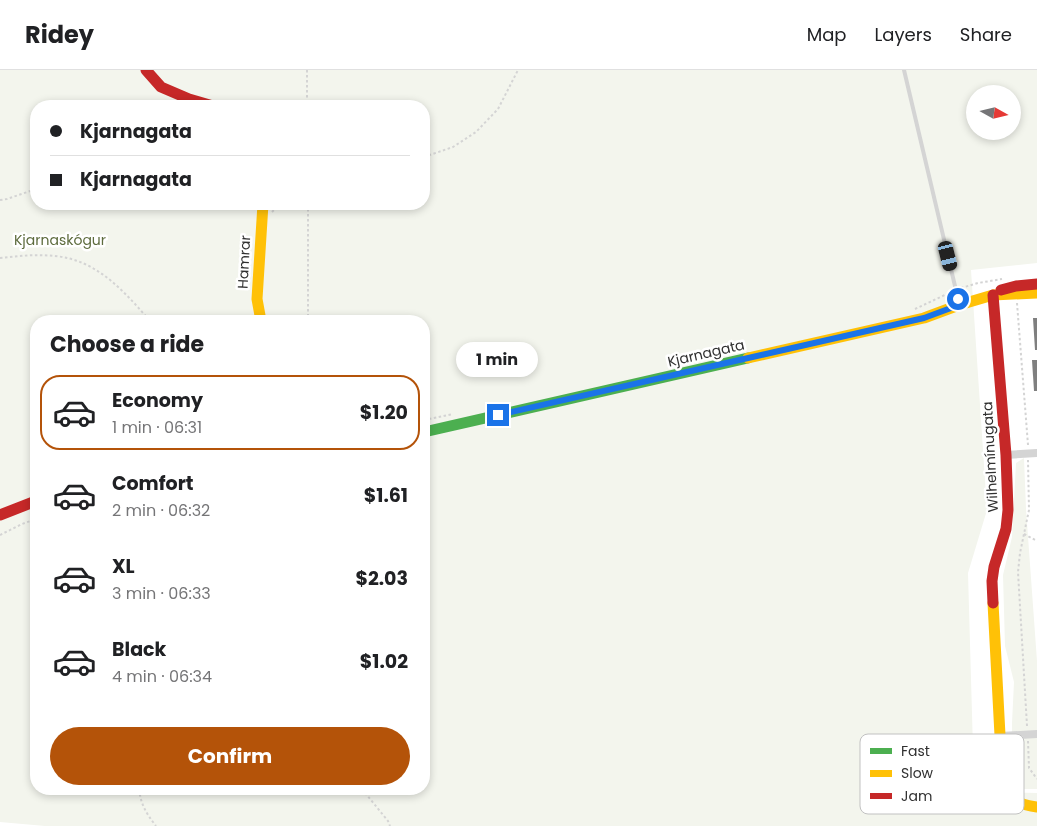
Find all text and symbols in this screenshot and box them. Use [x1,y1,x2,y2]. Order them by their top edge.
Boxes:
text: Ridey [25,18,94,51]
text: Map [807,22,847,47]
text: Layers [875,22,932,47]
text: Share [960,22,1012,47]
north arrow [966,85,1021,140]
map controls [966,85,1021,140]
text: Kjarnagata [80,118,192,145]
text: Kjarnagata [80,166,192,193]
park label: Kjarnaskógur [14,230,106,250]
street label: Hamrar [233,235,255,289]
car [937,240,958,272]
route start [947,288,969,310]
text: Choose a ride [50,329,204,360]
street label: Kjarnagata [666,334,746,372]
callout: 1 min [457,342,539,378]
text: 1 min [476,348,518,371]
text: Economy [112,387,203,414]
icon: car [52,390,97,435]
text: $1.20 [360,399,408,426]
street label: Wilhelmínugata [977,401,1003,513]
route end [487,404,509,426]
text: 1 min · 06:31 [112,416,202,439]
text: Comfort [112,470,194,497]
icon: car [52,473,97,518]
text: $1.61 [364,482,408,509]
text: 2 min · 06:32 [112,499,210,522]
text: XL [112,553,135,580]
icon: car [52,556,97,601]
text: $2.03 [355,565,408,592]
text: 3 min · 06:33 [112,582,211,605]
text: Black [112,636,166,663]
icon: car [52,639,97,684]
text: $1.02 [360,648,408,675]
text: 4 min · 06:34 [112,665,212,688]
button: Confirm [50,727,410,785]
legend [860,734,1024,814]
text: Fast [901,741,930,761]
text: Slow [901,763,934,783]
text: Jam [901,786,932,806]

